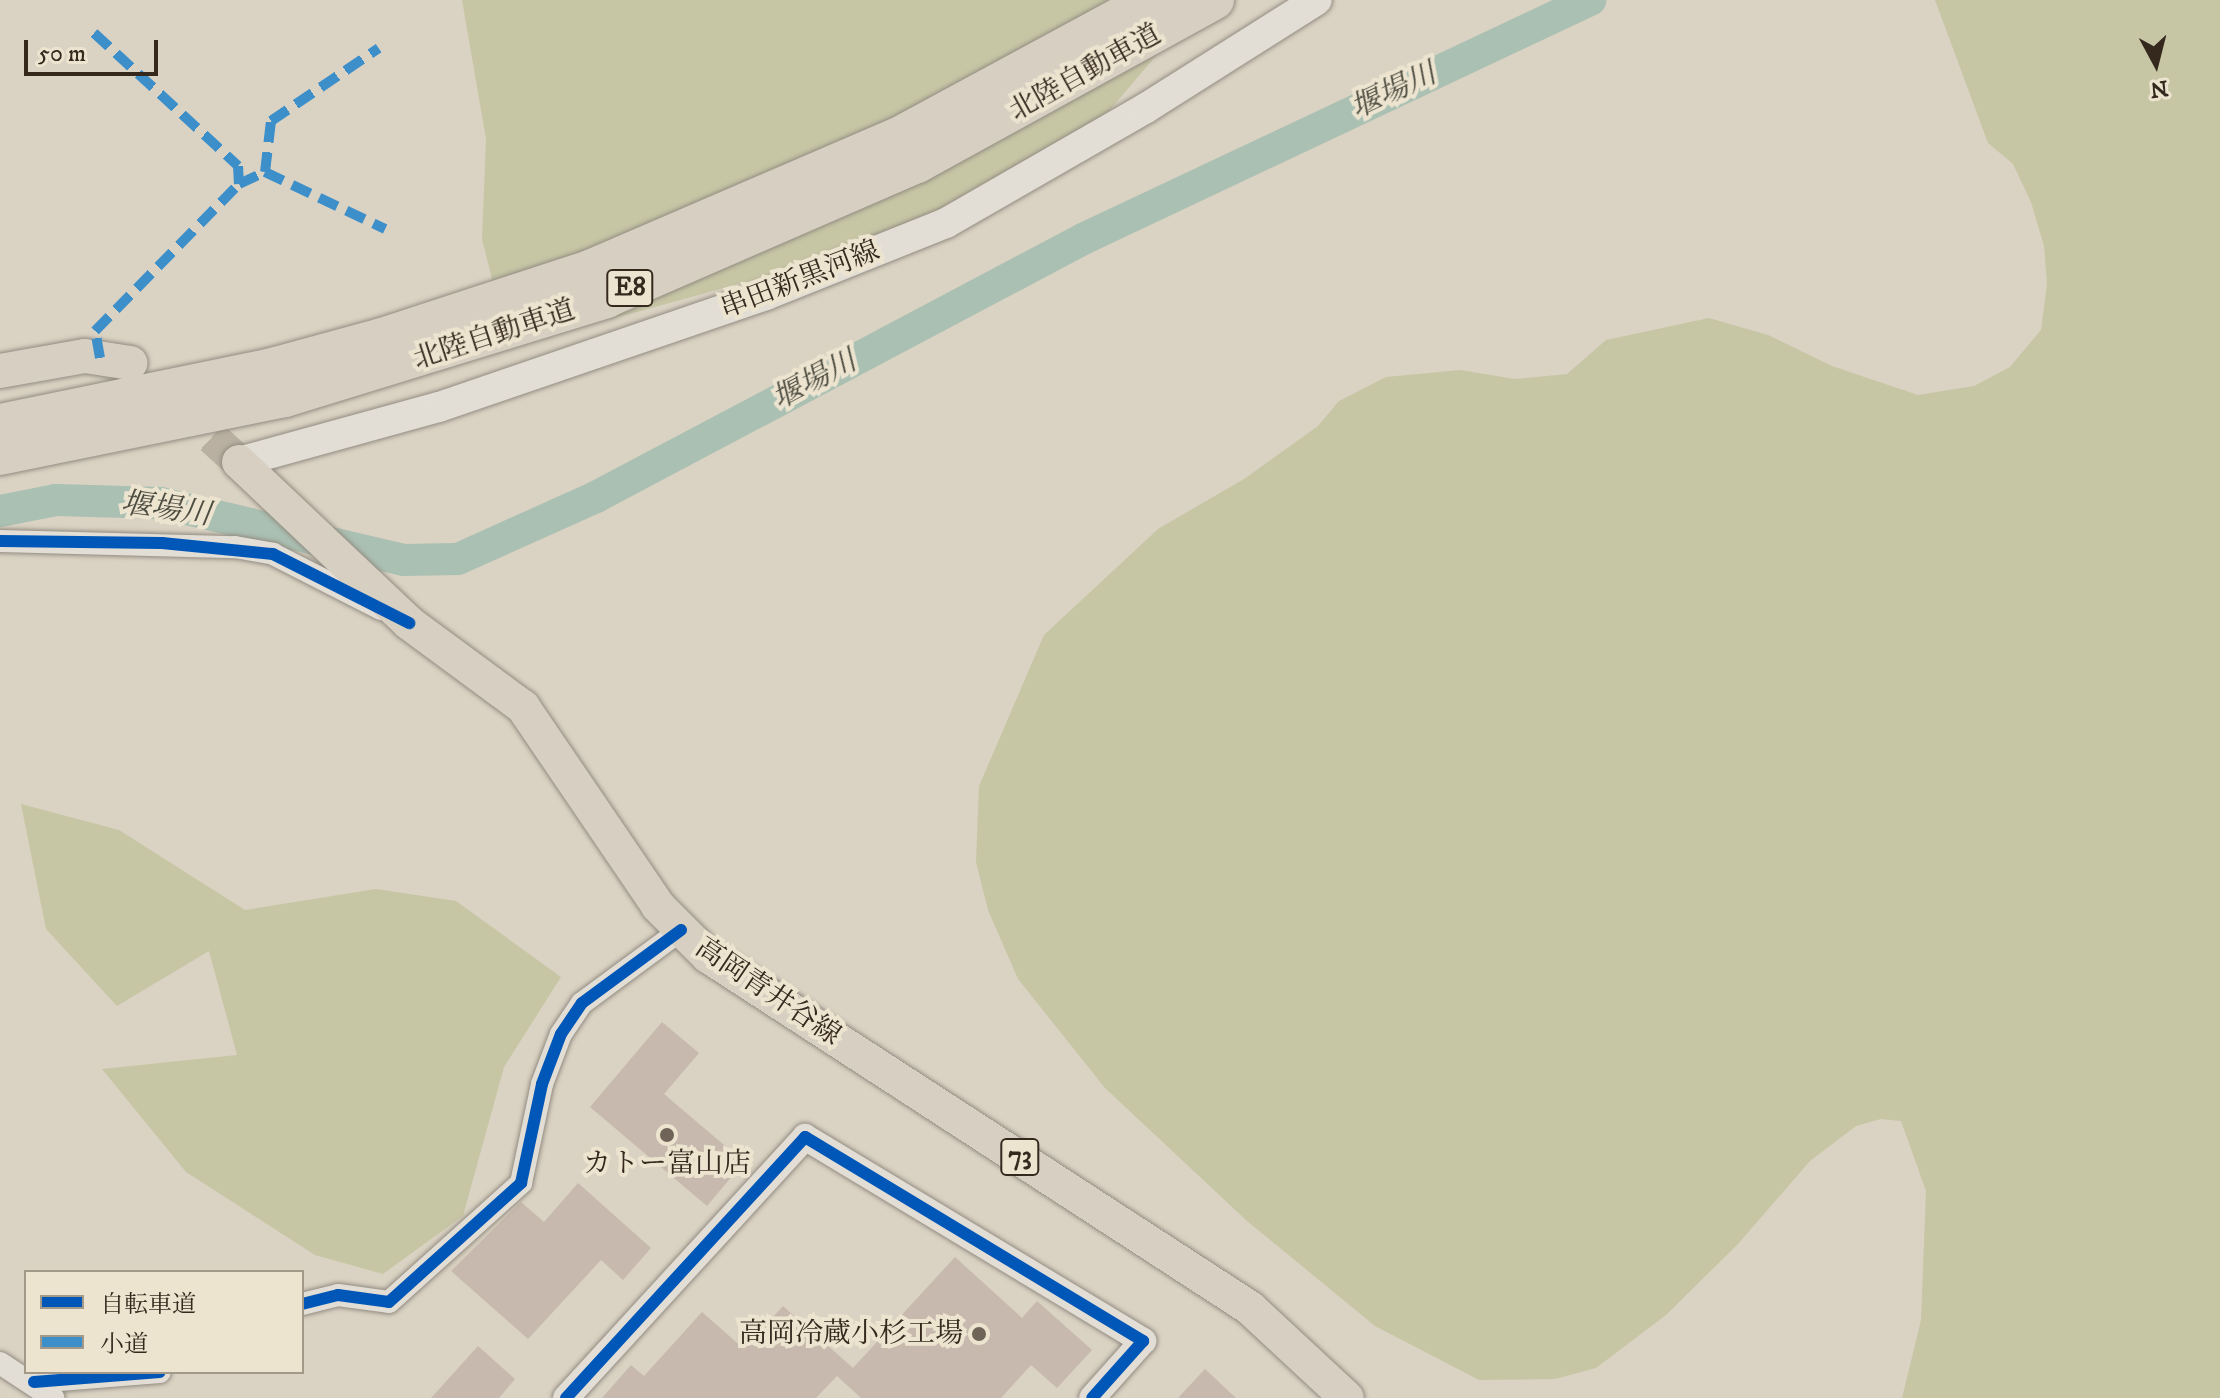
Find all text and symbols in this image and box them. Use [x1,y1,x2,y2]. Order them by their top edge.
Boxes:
street label: 北陸自動車道 [1003,18,1167,128]
scale bar [28,24,162,74]
north arrow [2116,24,2196,104]
text: 50 m [38,39,86,69]
water label: 堰場川 [1346,57,1442,127]
text: N [2148,74,2170,103]
street label: 串田新黒河線 [716,234,884,326]
road number: E8 [606,266,654,310]
street label: 北陸自動車道 [409,293,579,377]
water label: 堰場川 [767,344,863,418]
water label: 堰場川 [119,486,213,534]
street label: 高岡青井谷線 [689,931,847,1053]
marker: カトー富山店 [658,1126,676,1144]
road number: 73 [1000,1135,1040,1179]
place label: カトー富山店 [583,1147,751,1181]
legend [24,1270,304,1374]
text: 自転車道 [100,1290,196,1320]
place label: 高岡冷蔵小杉工場 [739,1317,963,1351]
marker: 高岡冷蔵小杉工場 [970,1325,988,1343]
text: 小道 [100,1330,148,1360]

